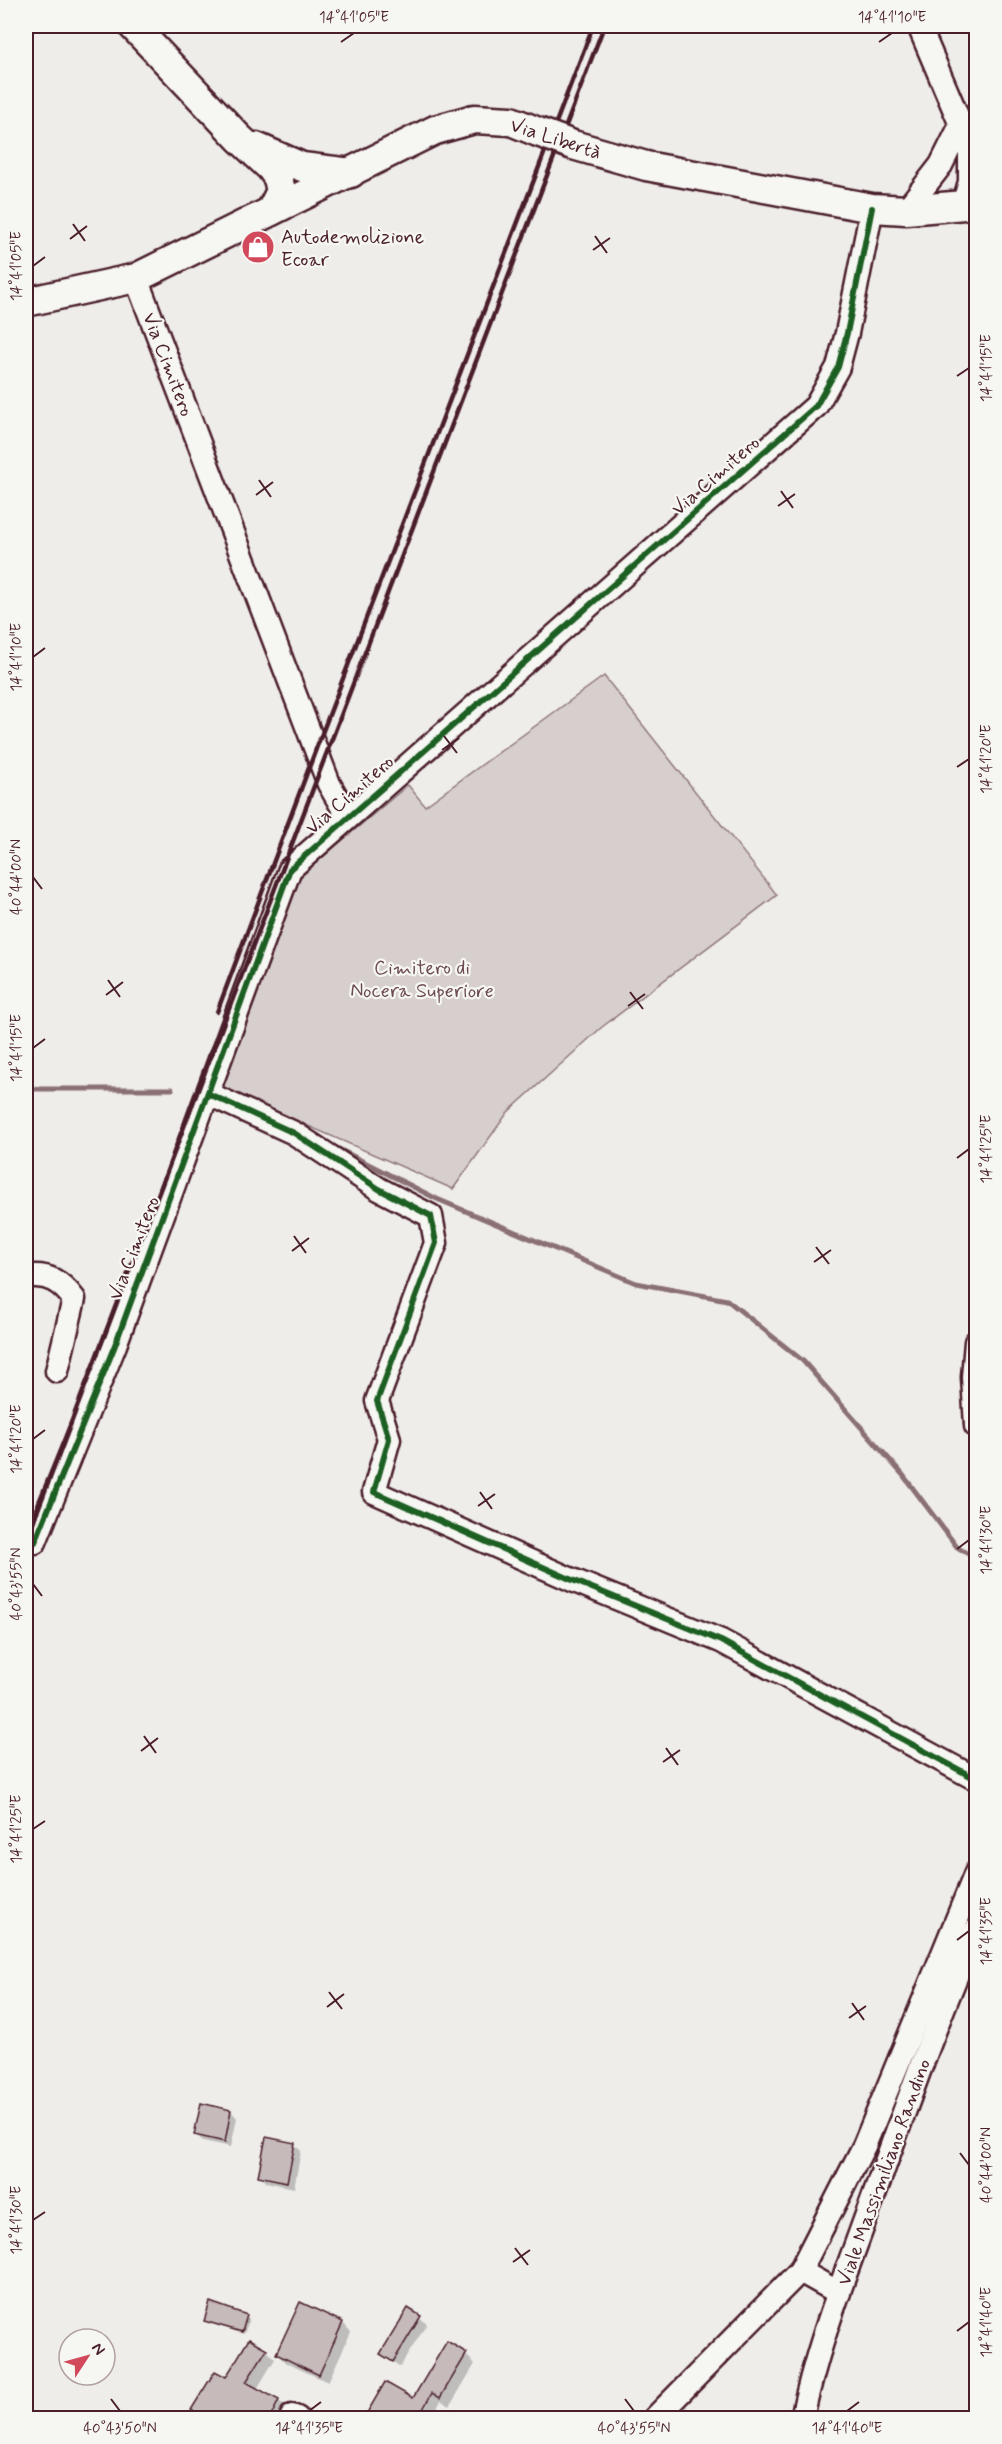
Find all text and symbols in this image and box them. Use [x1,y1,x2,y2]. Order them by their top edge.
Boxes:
text: 14°41'05"E [319,8,389,28]
text: 14°41'10"E [858,8,927,28]
street label: Via Libertà [507,112,605,167]
place label: Autodemolizione Ecoar [281,224,424,274]
shop icon: Autodemolizione Ecoar [240,229,276,265]
text: 14°41'05"E [7,231,27,301]
street label: Via Cimitero [135,309,200,421]
text: 14°41'15"E [977,334,997,402]
street label: Via Cimitero [666,430,766,522]
text: 14°41'10"E [7,622,27,691]
text: 14°41'20"E [977,724,997,794]
street label: Via Cimitero [300,749,400,841]
text: 40°44'00"N [7,839,27,915]
park label: Cimitero di Nocera Superiore [350,955,494,1005]
text: 14°41'15"E [7,1014,27,1082]
text: 14°41'25"E [977,1114,997,1183]
street label: Via Cimitero [102,1193,167,1304]
text: 14°41'20"E [7,1404,27,1474]
text: 14°41'30"E [977,1505,997,1574]
text: 40°43'55"N [7,1547,27,1621]
text: 14°41'25"E [7,1794,27,1863]
text: 14°41'35"E [977,1897,997,1965]
street label: Viale Massimiliano Randino [831,2055,938,2290]
text: 40°44'00"N [977,2127,997,2203]
text: 14°41'30"E [7,2185,27,2254]
text: 14°41'40"E [977,2286,997,2357]
north arrow [57,2327,117,2387]
text: N [86,2339,110,2360]
text: 40°43'50"N [83,2419,157,2439]
text: 14°41'35"E [275,2419,343,2439]
text: 40°43'55"N [597,2419,671,2439]
text: 14°41'40"E [812,2419,883,2439]

